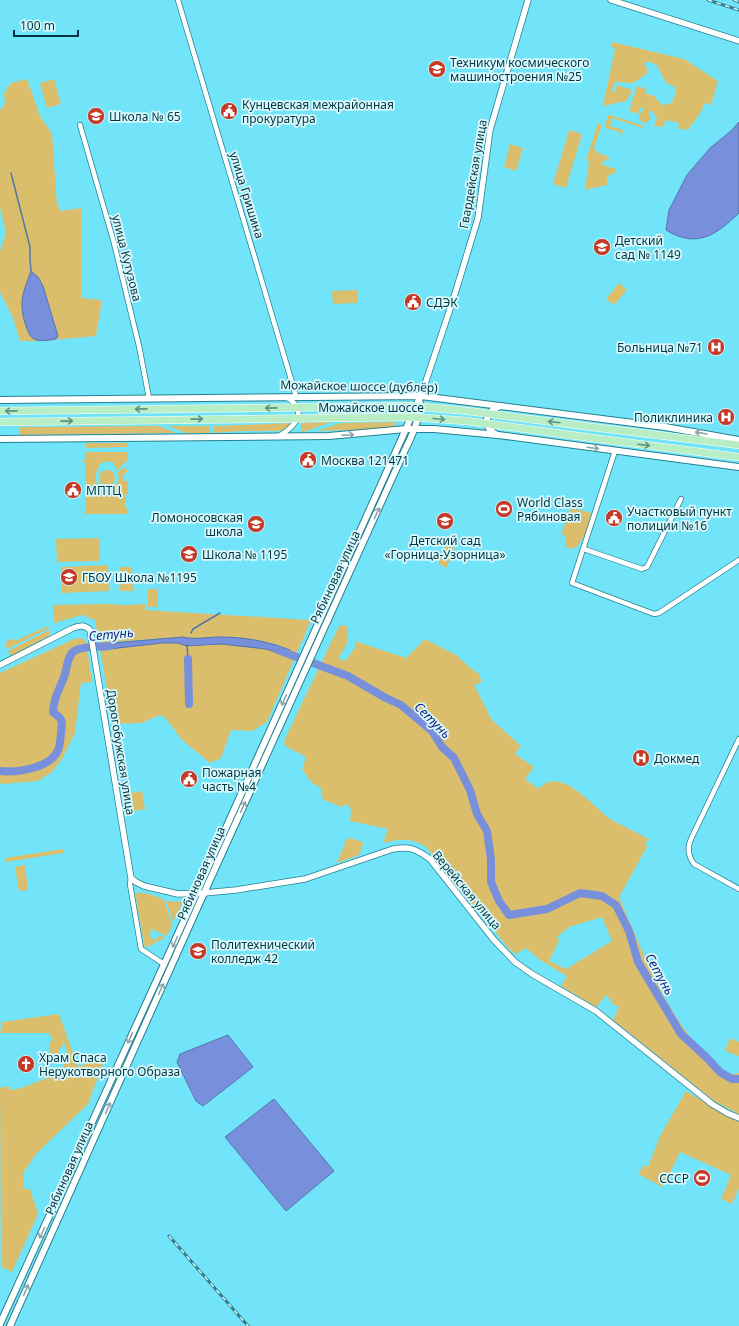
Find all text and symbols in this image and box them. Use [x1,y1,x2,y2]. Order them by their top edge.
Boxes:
scale bar [14,12,78,38]
text: 100 m [20,17,55,34]
place label: Техникум космического машиностроения №25 [450,54,589,85]
school or university icon: Техникум космического машиностроения №25 [427,59,447,79]
place label: Кунцевская межрайонная прокуратура [242,96,394,127]
public building icon: Кунцевская межрайонная прокуратура [219,101,239,121]
school or university icon: Школа № 65 [86,106,106,126]
place label: Школа № 65 [109,108,181,125]
street label: Гвардейская улица [455,118,491,230]
street label: улица Гришина [226,150,268,240]
street label: улица Кутузова [108,213,146,303]
place label: Детский сад № 1149 [615,232,681,263]
school or university icon: Детский сад № 1149 [592,237,612,257]
public building icon: СДЭК [403,292,423,312]
place label: СДЭК [426,294,458,311]
hospital icon: Больница №71 [706,337,726,357]
place label: Больница №71 [617,339,703,356]
street label: Можайское шоссе (дублёр) [280,376,438,396]
street label: Можайское шоссе [318,399,424,416]
one-way arrow [265,404,278,412]
one-way arrow [135,406,148,413]
one-way arrow [5,407,18,415]
hospital icon: Поликлиника [716,407,736,427]
place label: Поликлиника [634,409,713,426]
one-way arrow [190,415,203,423]
one-way arrow [432,415,445,422]
one-way arrow [60,417,73,425]
one-way arrow [548,418,561,426]
one-way arrow [694,429,707,437]
one-way arrow [341,431,354,438]
one-way arrow [637,441,650,449]
one-way arrow [586,444,599,452]
public building icon: Москва 121471 [298,450,318,470]
place label: Москва 121471 [321,452,409,469]
public building icon: МПТЦ [63,480,83,500]
place label: МПТЦ [86,482,121,499]
place label: World Class Рябиновая [517,494,583,525]
sports icon: World Class Рябиновая [494,499,514,519]
place label: Участковый пункт полиции №16 [627,503,732,534]
one-way arrow [374,507,381,519]
public building icon: Участковый пункт полиции №16 [604,508,624,528]
place label: Ломоносовская школа [151,509,243,540]
school or university icon: Детский сад «Горница-Узорница» [435,511,455,531]
school or university icon: Ломоносовская школа [246,514,266,534]
street label: Рябиновая улица [306,528,364,626]
place label: Детский сад «Горница-Узорница» [385,532,506,563]
school or university icon: Школа № 1195 [179,544,199,564]
place label: Школа № 1195 [202,546,287,563]
school or university icon: ГБОУ Школа №1195 [59,567,79,587]
place label: ГБОУ Школа №1195 [82,569,197,586]
water label: Сетунь [88,623,134,645]
street label: Дорогобужская улица [103,688,139,816]
one-way arrow [280,694,287,706]
water label: Сетунь [411,698,455,742]
hospital icon: Докмед [631,748,651,768]
place label: Докмед [654,750,700,767]
place label: Пожарная часть №4 [202,764,262,795]
public building icon: Пожарная часть №4 [179,769,199,789]
one-way arrow [240,801,247,813]
street label: Рябиновая улица [173,824,229,922]
street label: Верейская улица [429,847,505,933]
one-way arrow [170,935,178,947]
place label: Политехнический колледж 42 [211,936,315,967]
school or university icon: Политехнический колледж 42 [188,941,208,961]
water label: Сетунь [641,950,679,998]
one-way arrow [158,984,165,996]
one-way arrow [126,1032,134,1044]
place label: Храм Спаса Нерукотворного Образа [39,1049,180,1080]
church icon: Храм Спаса Нерукотворного Образа [16,1054,36,1074]
one-way arrow [105,1102,112,1114]
street label: Рябиновая улица [41,1119,97,1217]
sports icon: СССР [692,1168,712,1188]
place label: СССР [659,1170,689,1187]
one-way arrow [38,1226,45,1238]
one-way arrow [23,1285,30,1297]

